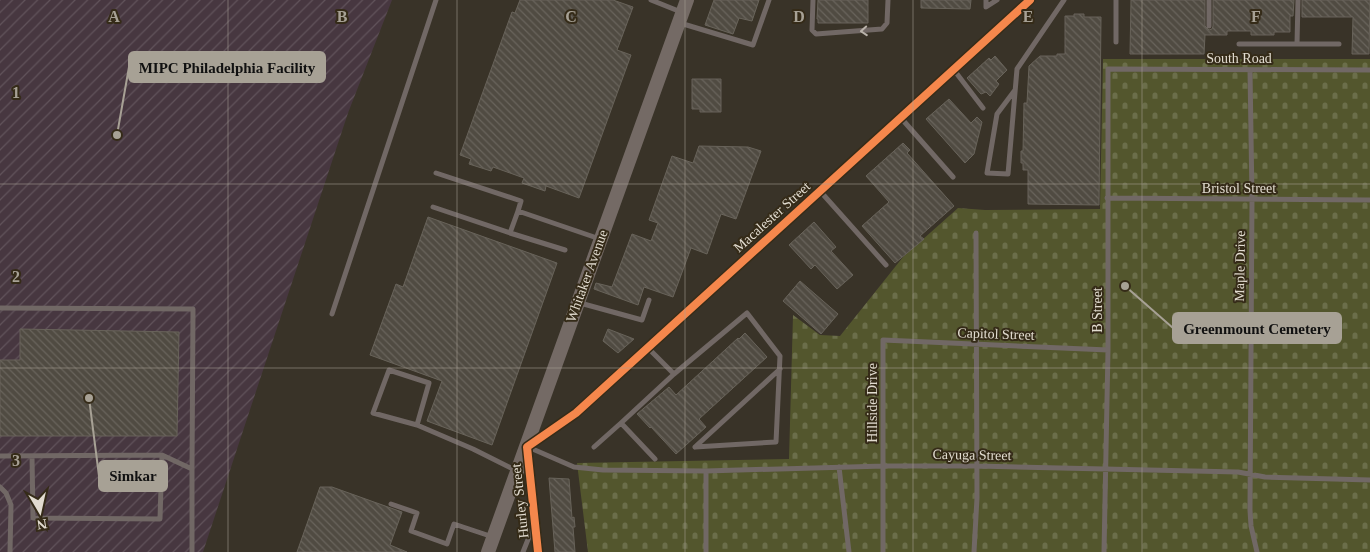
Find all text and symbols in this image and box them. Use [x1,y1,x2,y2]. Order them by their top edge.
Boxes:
text: A [108,8,120,25]
text: B [337,8,348,25]
text: C [565,8,577,25]
text: D [793,8,805,25]
text: E [1023,8,1033,25]
text: F [1251,8,1261,25]
one-way arrow [860,25,868,36]
street label: South Road [1206,51,1272,66]
callout: MIPC Philadelphia Facility [129,52,325,82]
text: MIPC Philadelphia Facility [139,60,316,76]
text: 1 [12,84,20,101]
street label: Macalester Street [731,179,813,255]
street label: Bristol Street [1202,181,1276,196]
street label: Whitaker Avenue [563,228,611,324]
street label: Maple Drive [1232,230,1248,302]
text: 2 [12,268,20,285]
street label: B Street [1090,287,1105,333]
callout: Greenmount Cemetery [1173,313,1341,343]
text: Greenmount Cemetery [1183,321,1331,337]
street label: Capitol Street [957,325,1035,343]
street label: Hillside Drive [865,363,880,443]
street label: Cayuga Street [932,447,1012,463]
text: 3 [12,452,20,469]
callout: Simkar [99,461,167,491]
street label: Hurley Street [509,463,531,539]
text: Simkar [109,468,157,484]
north arrow [15,487,65,537]
text: N [36,516,48,533]

